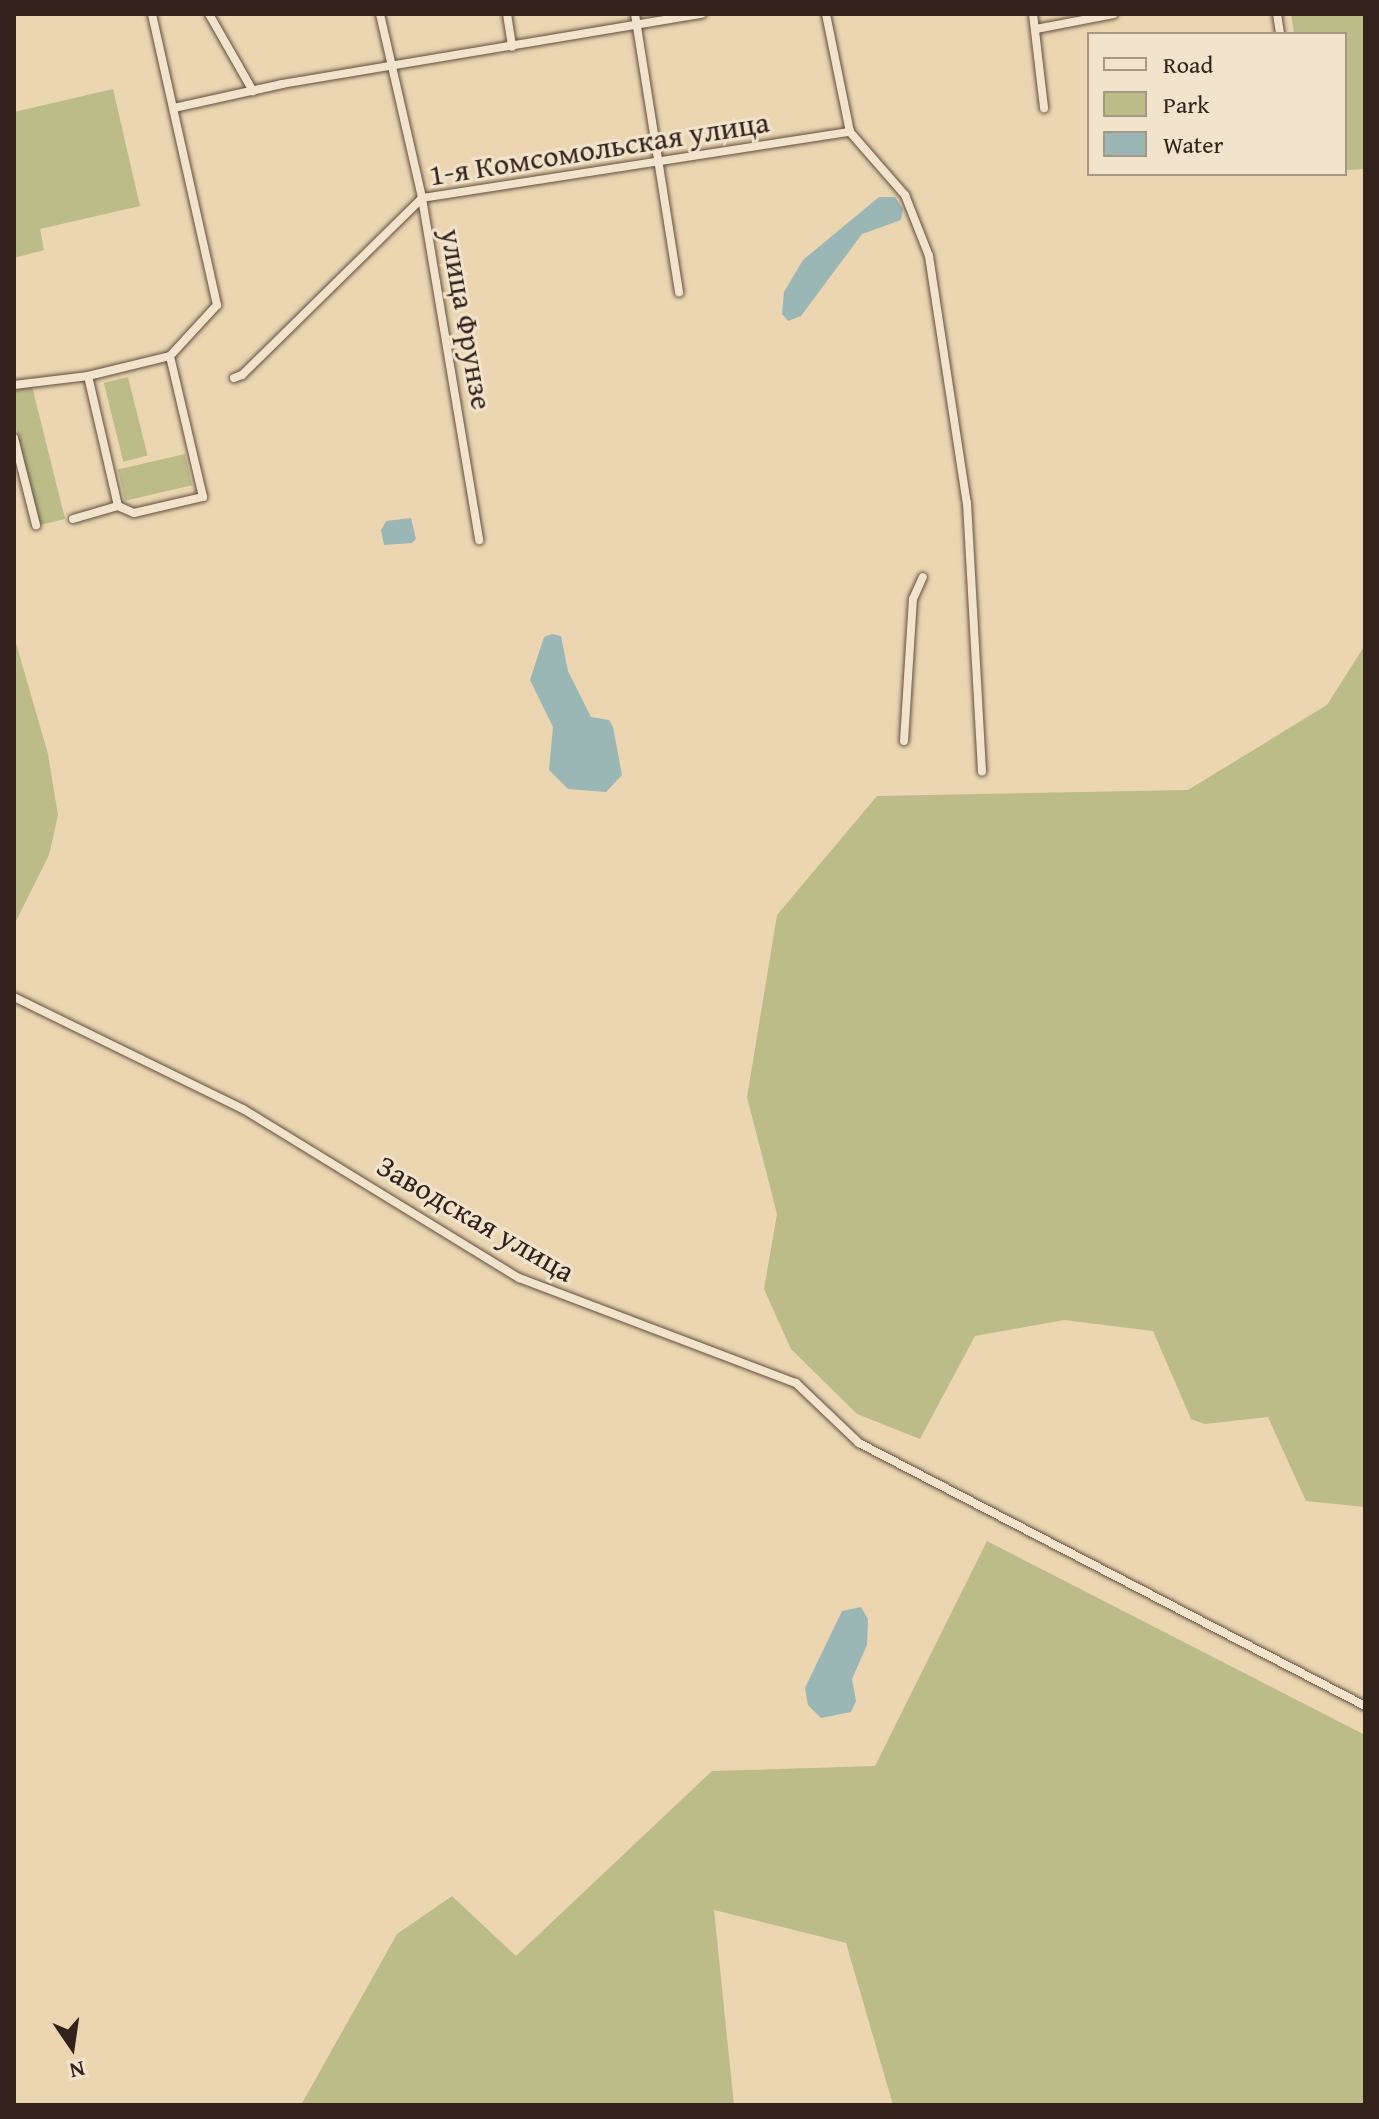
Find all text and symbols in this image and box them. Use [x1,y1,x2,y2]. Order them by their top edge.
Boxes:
legend [1087,32,1347,176]
text: Road [1163,47,1213,82]
text: Park [1163,87,1209,122]
street label: 1-я Комсомольская улица [426,103,772,193]
text: Water [1163,127,1223,162]
street label: улица Фрунзе [433,226,501,412]
street label: Заводская улица [371,1147,581,1289]
north arrow [32,2007,112,2087]
text: N [67,2053,88,2088]

